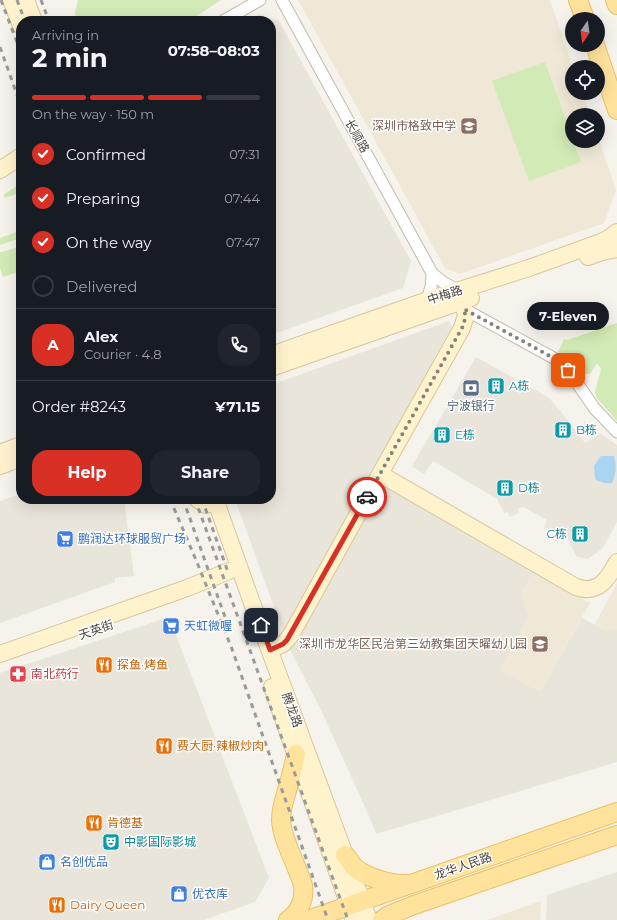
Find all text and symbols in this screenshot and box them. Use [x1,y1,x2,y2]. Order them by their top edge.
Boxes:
north arrow [565,12,605,52]
map controls [565,12,605,148]
text: Arriving in [32,27,99,43]
text: 07:58–08:03 [168,41,260,60]
text: 2 min [32,42,108,74]
button: locate [565,60,605,100]
text: On the way · 150 m [32,106,154,122]
button: layers [565,108,605,148]
street label: 长顺路 [342,116,373,155]
school or university icon: 深圳市格致中学 [459,116,479,136]
place label: 深圳市格致中学 [372,118,456,133]
icon: check [32,143,54,165]
text: Confirmed [66,145,146,164]
text: 07:31 [229,146,260,162]
icon: check [32,187,54,209]
text: Preparing [66,189,141,208]
text: 07:44 [224,190,260,206]
icon: check [32,231,54,253]
text: On the way [66,233,151,252]
text: 07:47 [226,234,260,250]
text: Delivered [66,277,138,296]
street label: 中梅路 [425,282,464,307]
callout: 7-Eleven [527,302,609,330]
text: 7-Eleven [539,308,597,324]
button: phone [218,324,260,366]
text: Alex [84,327,118,346]
text: A [47,335,59,354]
text: Courier · 4.8 [84,346,162,362]
pin [551,353,585,387]
icon: bag [557,359,579,381]
building icon: A栋 [486,376,506,396]
bank icon: 宁波银行 [461,378,481,398]
place label: A栋 [509,378,530,393]
text: Order #8243 [32,397,126,416]
text: ¥71.15 [215,397,260,416]
place label: 宁波银行 [447,398,495,413]
building icon: B栋 [553,420,573,440]
place label: B栋 [576,422,597,437]
building icon: E栋 [432,425,452,445]
place label: E栋 [455,427,475,442]
button: Help [32,450,142,496]
button: Share [150,450,260,496]
courier [347,477,387,517]
building icon: D栋 [495,478,515,498]
place label: D栋 [518,480,540,495]
icon: car [356,486,378,508]
building icon: C栋 [570,524,590,544]
place label: C栋 [546,526,567,541]
supermarket icon: 鹏润达环球服贸广场 [55,529,75,549]
place label: 鹏润达环球服贸广场 [78,531,186,546]
pin [244,608,278,642]
icon: home [250,614,272,636]
supermarket icon: 天虹微喔 [161,616,181,636]
street label: 天英街 [76,617,115,642]
place label: 天虹微喔 [184,618,232,633]
school or university icon: 深圳市龙华区民治第三幼教集团天曜幼儿园 [530,634,550,654]
place label: 深圳市龙华区民治第三幼教集团天曜幼儿园 [299,636,527,651]
restaurant icon: 探鱼·烤鱼 [94,655,114,675]
place label: 探鱼·烤鱼 [117,657,168,672]
pharmacy icon: 南北药行 [8,664,28,684]
place label: 南北药行 [31,666,79,681]
street label: 腾龙路 [279,690,306,729]
restaurant icon: 费大厨·辣椒炒肉 [154,736,174,756]
place label: 费大厨·辣椒炒肉 [177,738,264,753]
restaurant icon: 肯德基 [84,813,104,833]
place label: 肯德基 [107,815,143,830]
theatre icon: 中影国际影城 [101,832,121,852]
place label: 中影国际影城 [124,834,196,849]
street label: 龙华人民路 [432,849,494,882]
shop icon: 名创优品 [37,852,57,872]
place label: 名创优品 [60,854,108,869]
shop icon: 优衣库 [169,884,189,904]
place label: 优衣库 [192,886,228,901]
restaurant icon: Dairy Queen [47,895,67,915]
place label: Dairy Queen [70,897,145,912]

